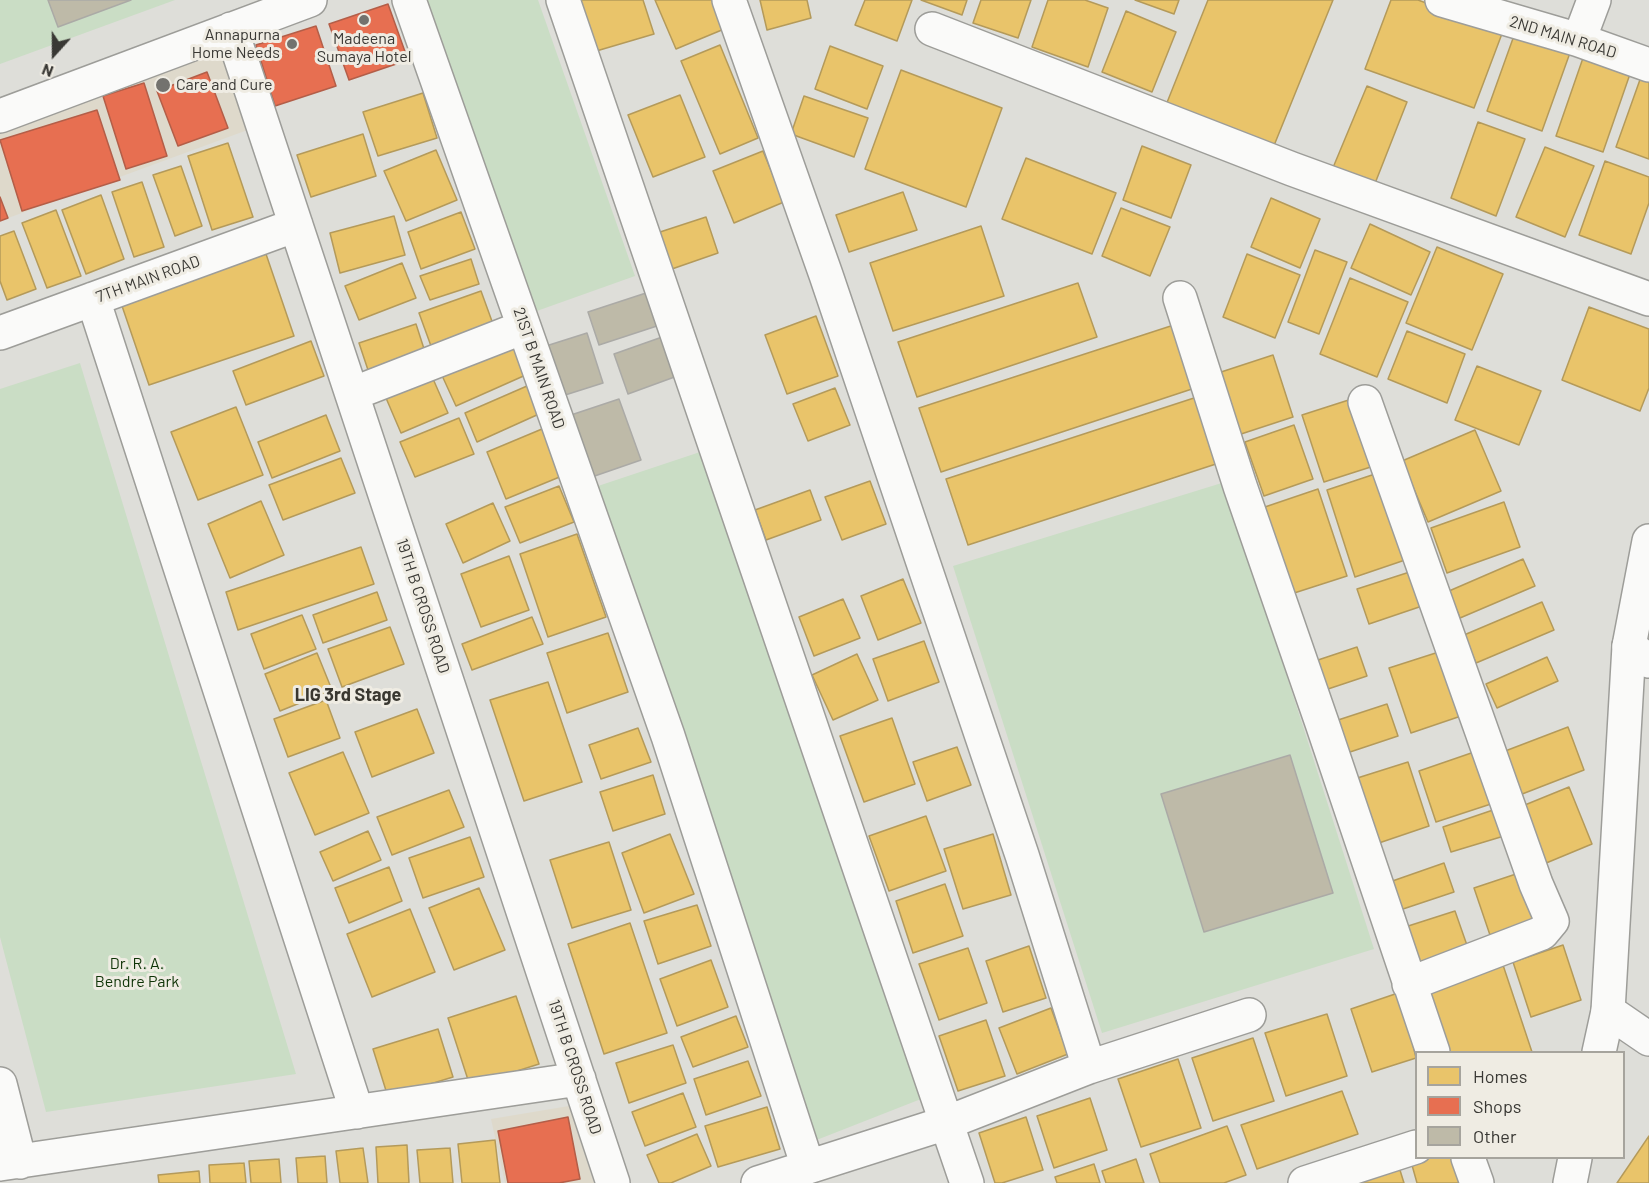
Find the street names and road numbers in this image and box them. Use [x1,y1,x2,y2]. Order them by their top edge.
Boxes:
street label: 2ND MAIN ROAD [1507,12,1619,62]
street label: 7TH MAIN ROAD [94,251,202,307]
street label: 21ST B MAIN ROAD [509,305,569,431]
street label: 19TH B CROSS ROAD [392,536,454,676]
street label: 19TH B CROSS ROAD [544,997,606,1137]

